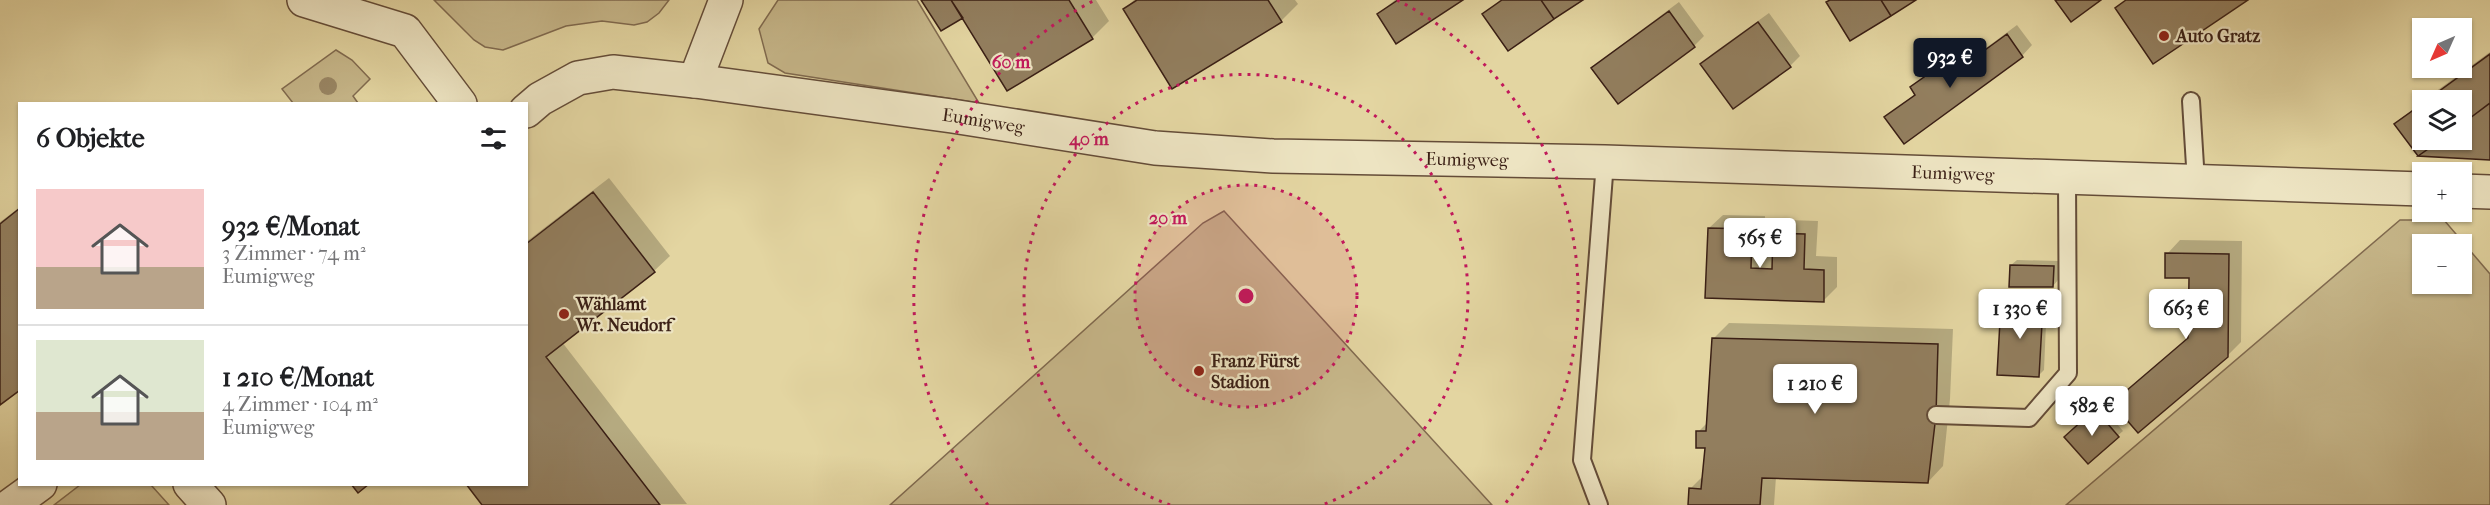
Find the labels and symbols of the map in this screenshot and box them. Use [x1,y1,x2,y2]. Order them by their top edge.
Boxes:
north arrow [2412,18,2472,78]
place label: Auto Gratz [2175,26,2260,47]
marker: Auto Gratz [2157,29,2171,43]
pin: 932 € [1908,38,1992,89]
text: 60 m [992,52,1031,73]
street label: Eumigweg [941,104,1026,138]
text: 40 m [1068,129,1110,150]
street label: Eumigweg [1425,148,1509,171]
street label: Eumigweg [1911,162,1995,185]
text: 20 m [1149,208,1188,229]
pin: 565 € [1718,218,1802,269]
centre of rings [1236,286,1256,306]
pin: 1 330 € [1965,289,2075,340]
pin: 663 € [2144,289,2228,340]
place label: Wählamt Wr. Neudorf [575,294,676,336]
marker: Wählamt Wr. Neudorf [557,307,571,321]
place label: Franz Fürst Stadion [1210,351,1300,393]
marker: Franz Fürst Stadion [1192,364,1206,378]
pin: 1 210 € [1760,364,1870,415]
pin: 582 € [2050,386,2134,437]

